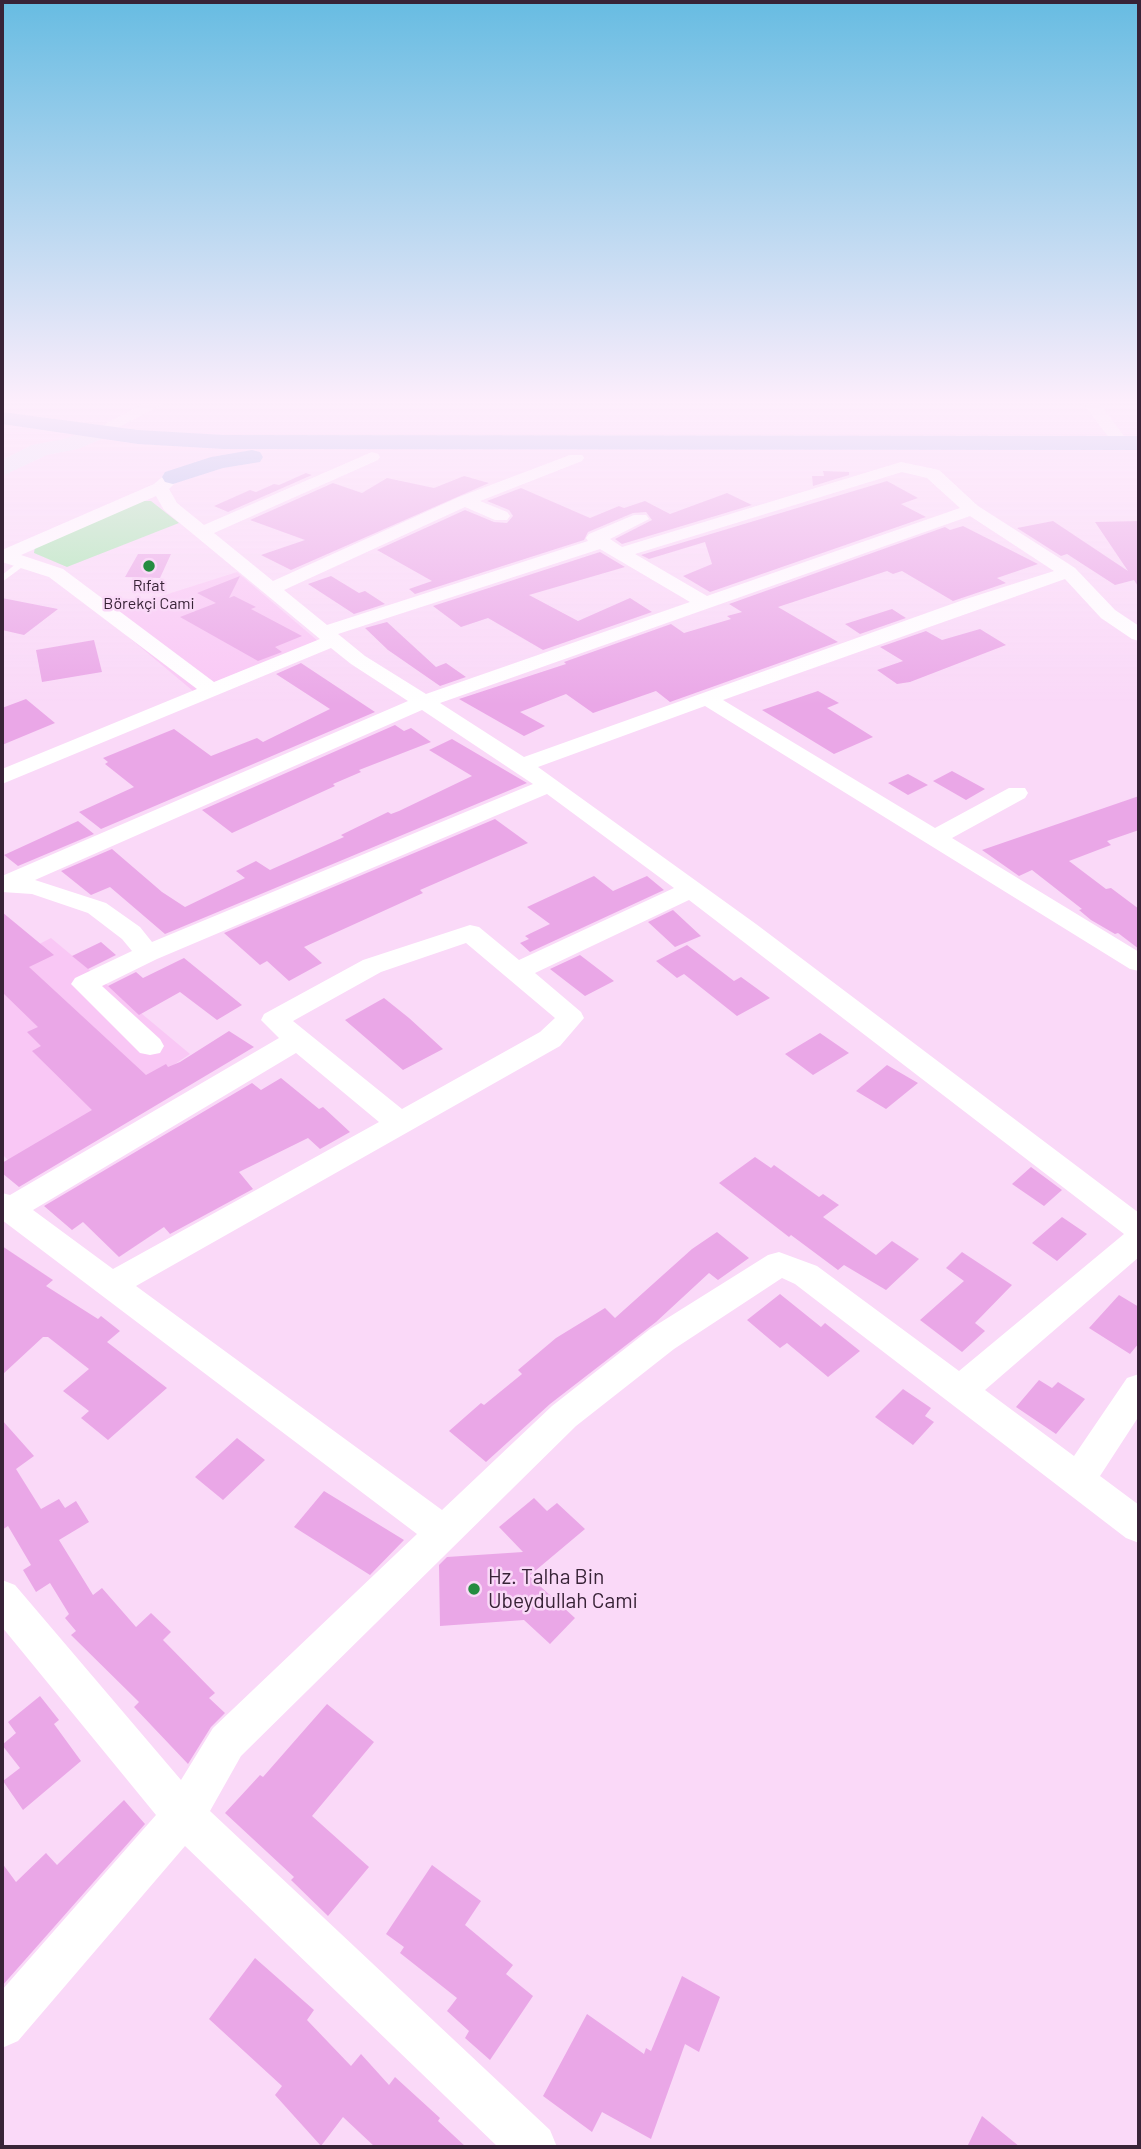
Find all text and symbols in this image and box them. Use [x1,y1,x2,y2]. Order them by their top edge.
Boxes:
marker: Rıfat Börekçi Cami [141,558,157,574]
place label: Rıfat Börekçi Cami [103,576,195,614]
place label: Hz. Talha Bin Ubeydullah Cami [488,1564,638,1614]
marker: Hz. Talha Bin Ubeydullah Cami [466,1581,482,1597]

